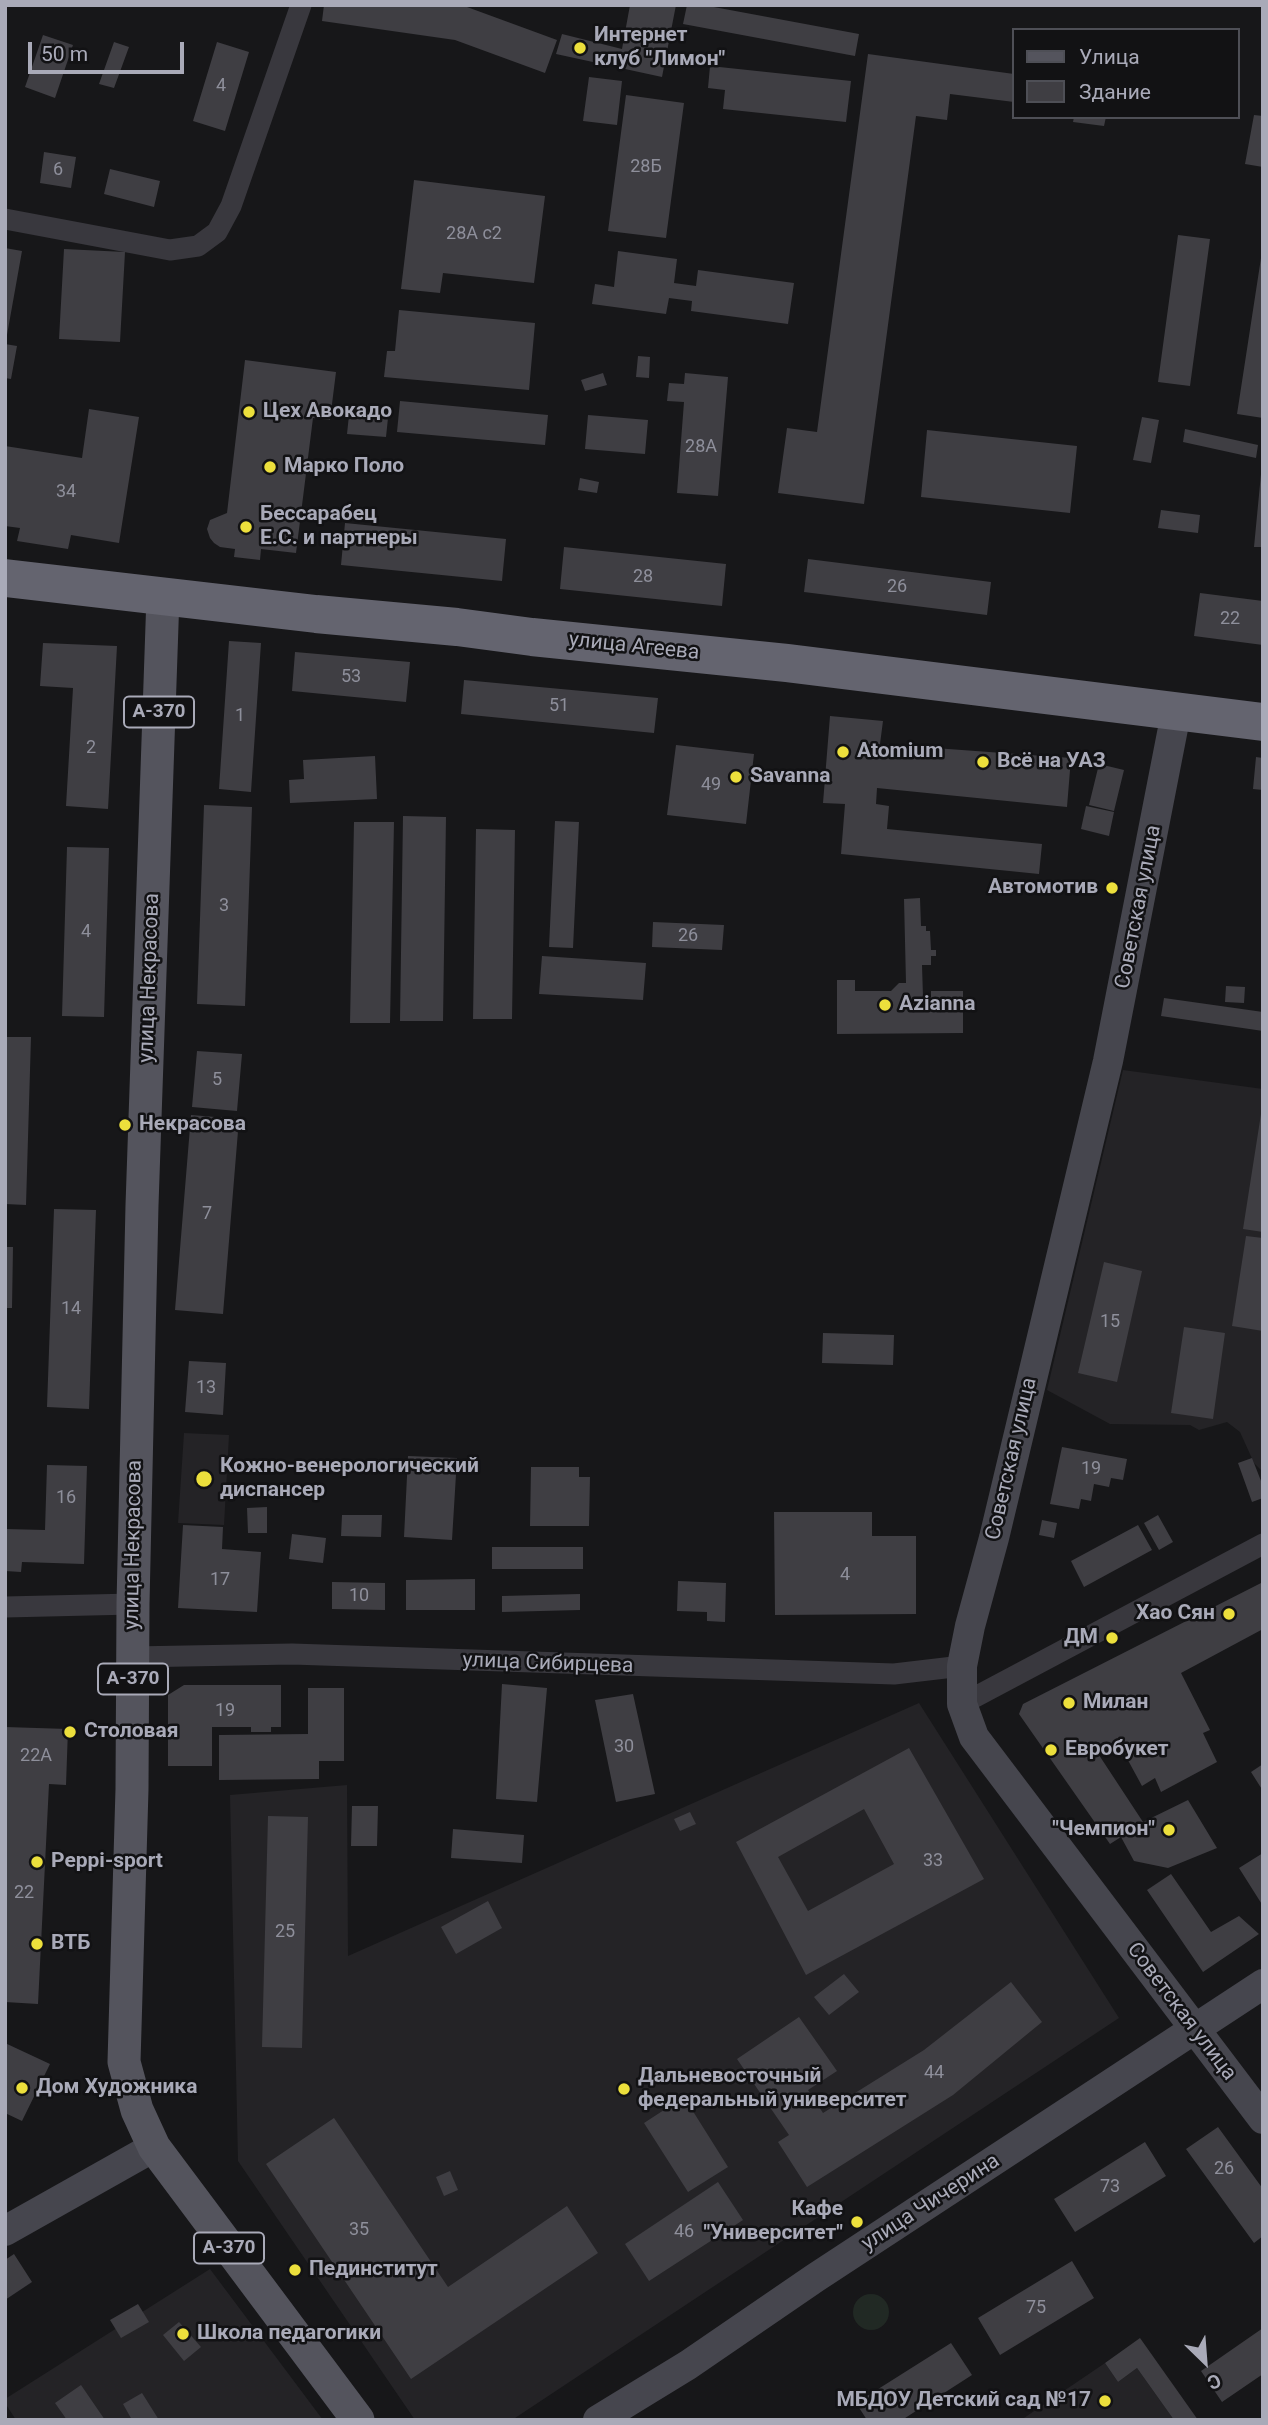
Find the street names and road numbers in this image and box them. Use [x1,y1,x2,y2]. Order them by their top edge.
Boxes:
street label: улица Агеева [568,628,700,666]
road number: А-370 [124,696,194,727]
street label: Советская улица [1111,823,1167,991]
street label: улица Некрасова [134,893,166,1063]
street label: Советская улица [981,1375,1043,1543]
street label: улица Некрасова [120,1460,148,1630]
street label: улица Сибирцева [462,1648,634,1680]
road number: А-370 [98,1664,168,1694]
street label: Советская улица [1121,1938,1241,2086]
street label: улица Чичерина [857,2149,1005,2257]
road number: А-370 [194,2232,264,2264]

